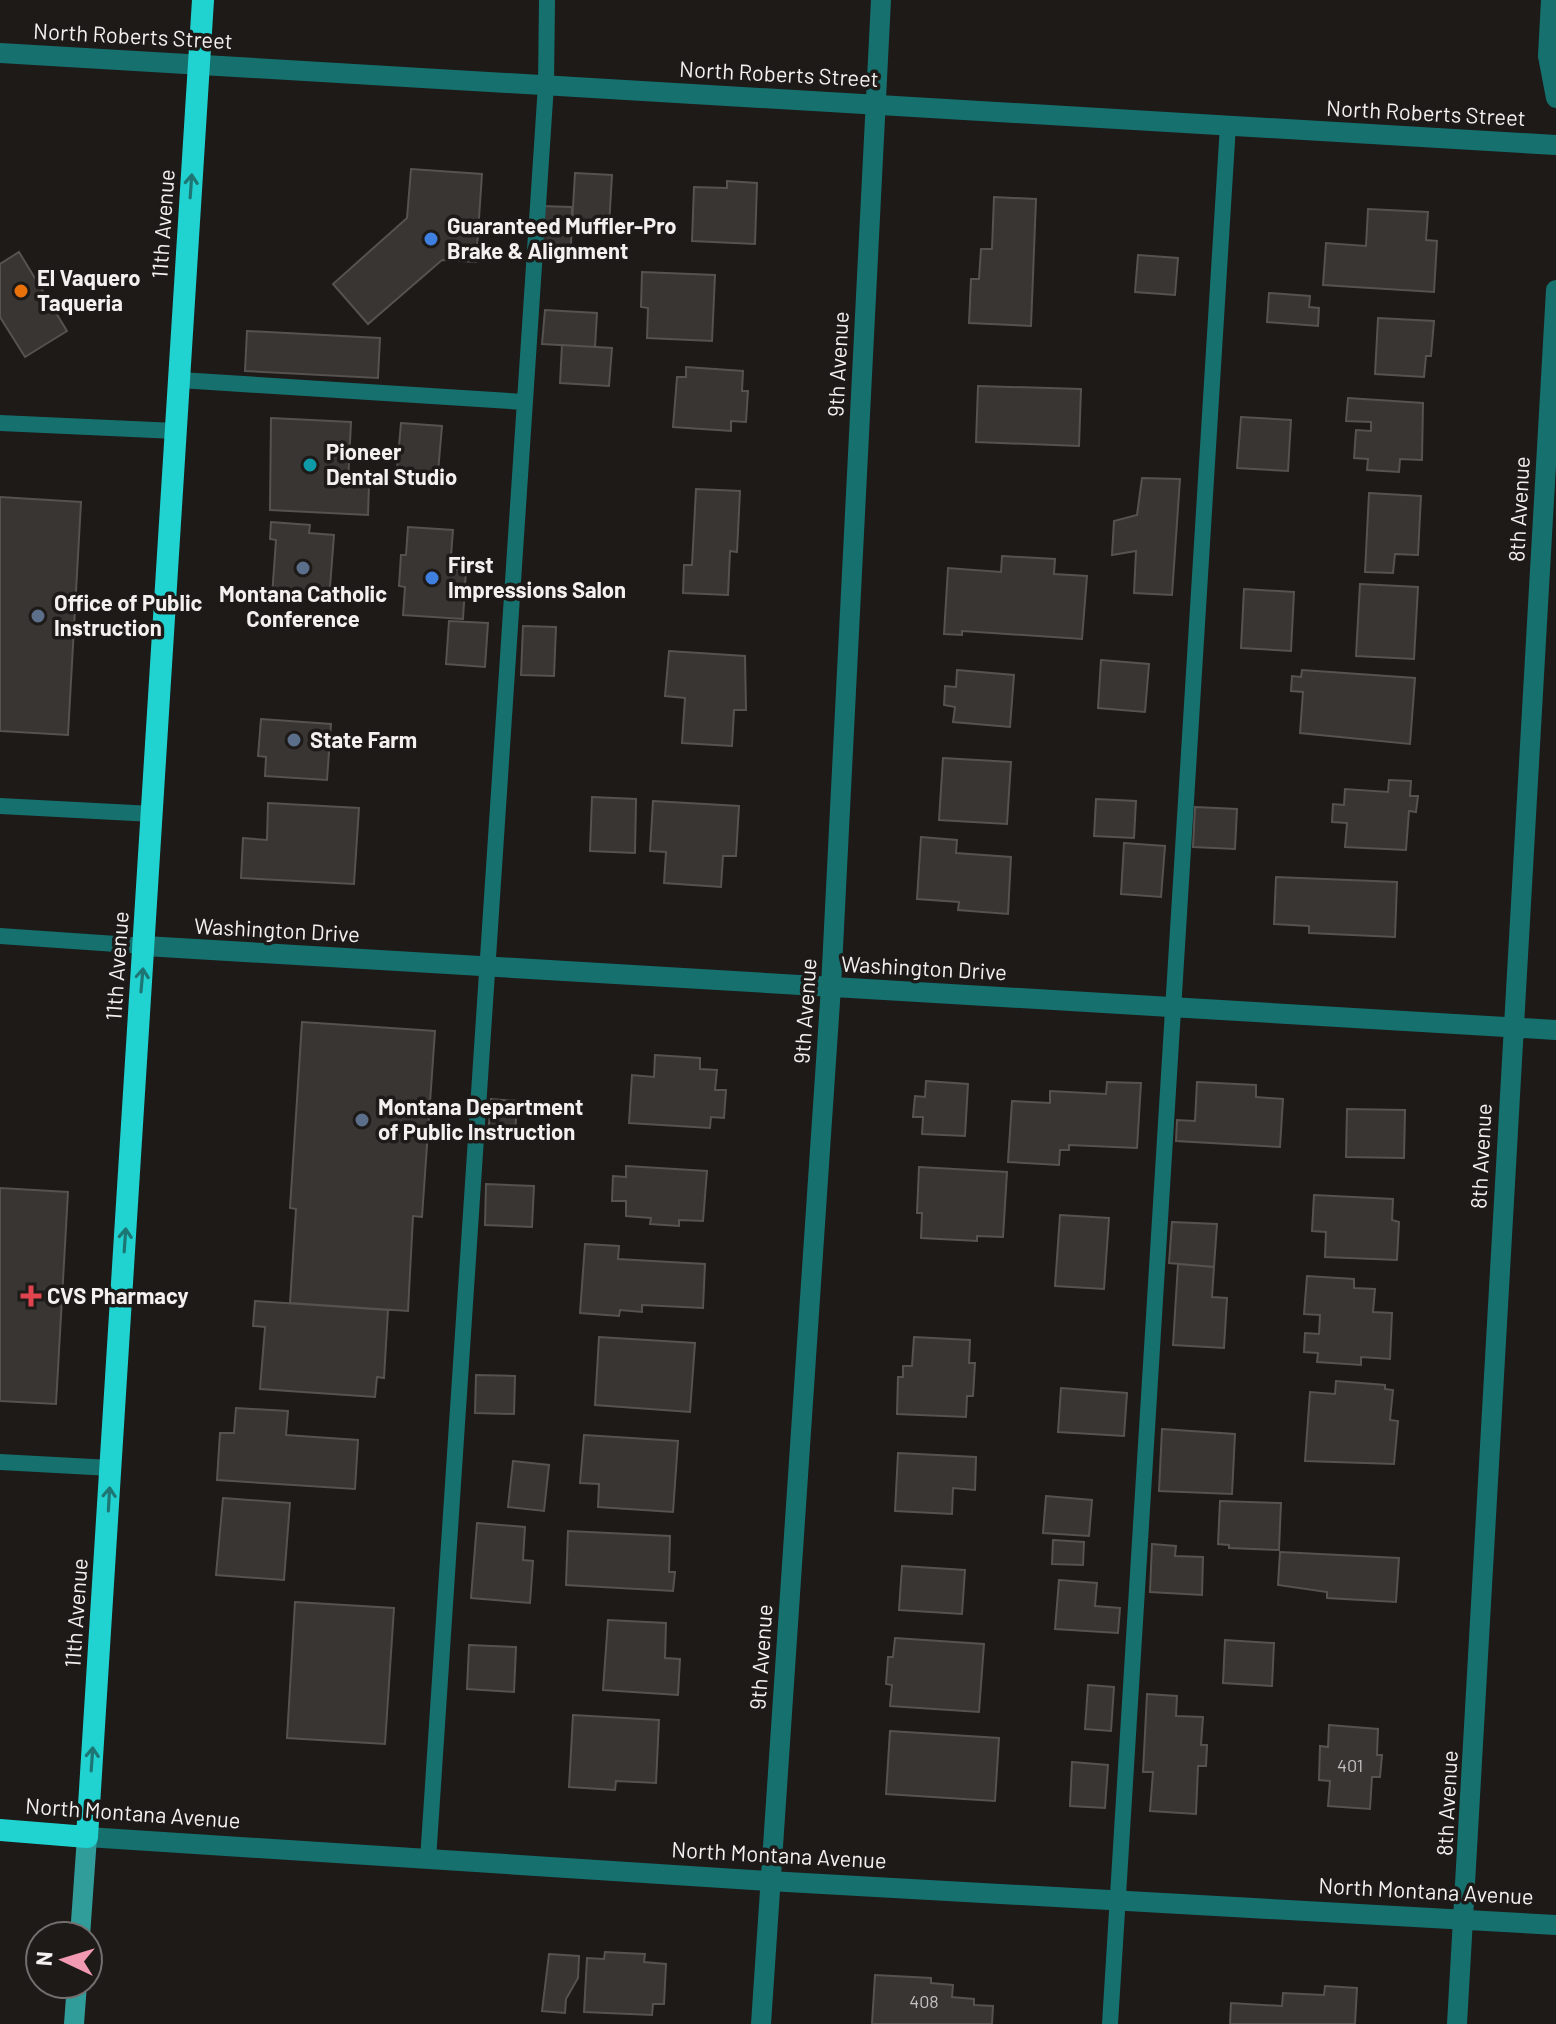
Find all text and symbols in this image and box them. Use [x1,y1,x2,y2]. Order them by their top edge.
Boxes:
street label: North Roberts Street [33,17,233,53]
street label: North Roberts Street [679,55,879,91]
street label: North Roberts Street [1326,94,1526,130]
street label: 11th Avenue [145,168,179,280]
one-way arrow [184,173,199,200]
place label: Guaranteed Muffler-Pro Brake & Alignment [447,212,677,263]
marker: Guaranteed Muffler-Pro Brake & Alignment [422,230,440,248]
place label: El Vaquero Taqueria [37,264,141,315]
marker: El Vaquero Taqueria [12,282,30,300]
street label: 9th Avenue [821,311,853,417]
place label: Pioneer Dental Studio [326,438,457,489]
marker: Pioneer Dental Studio [301,456,319,474]
street label: 8th Avenue [1502,456,1534,562]
place label: First Impressions Salon [448,551,626,602]
marker: Montana Catholic Conference [294,559,312,577]
marker: First Impressions Salon [423,569,441,587]
place label: Montana Catholic Conference [219,580,387,631]
place label: Office of Public Instruction [54,589,203,640]
marker: Office of Public Instruction [29,607,47,625]
place label: State Farm [310,726,417,752]
marker: State Farm [285,731,303,749]
street label: 11th Avenue [99,910,133,1022]
street label: Washington Drive [193,912,361,946]
street label: Washington Drive [840,950,1008,984]
street label: 9th Avenue [787,957,821,1065]
one-way arrow [135,967,150,994]
place label: Montana Department of Public Instruction [378,1093,583,1144]
street label: 8th Avenue [1464,1103,1496,1209]
marker: Montana Department of Public Instruction [353,1111,371,1129]
one-way arrow [118,1227,133,1254]
place label: CVS Pharmacy [47,1282,189,1308]
marker: CVS Pharmacy [22,1287,40,1305]
one-way arrow [102,1486,117,1513]
street label: 11th Avenue [58,1557,92,1669]
street label: 9th Avenue [743,1603,777,1711]
one-way arrow [85,1746,100,1773]
street label: 8th Avenue [1430,1750,1462,1856]
house number: 401 [1337,1754,1363,1776]
street label: North Montana Avenue [25,1792,242,1832]
street label: North Montana Avenue [671,1835,887,1873]
street label: North Montana Avenue [1318,1871,1534,1909]
north arrow [24,1920,104,2000]
text: N [30,1950,57,1967]
house number: 408 [909,1990,939,2012]

